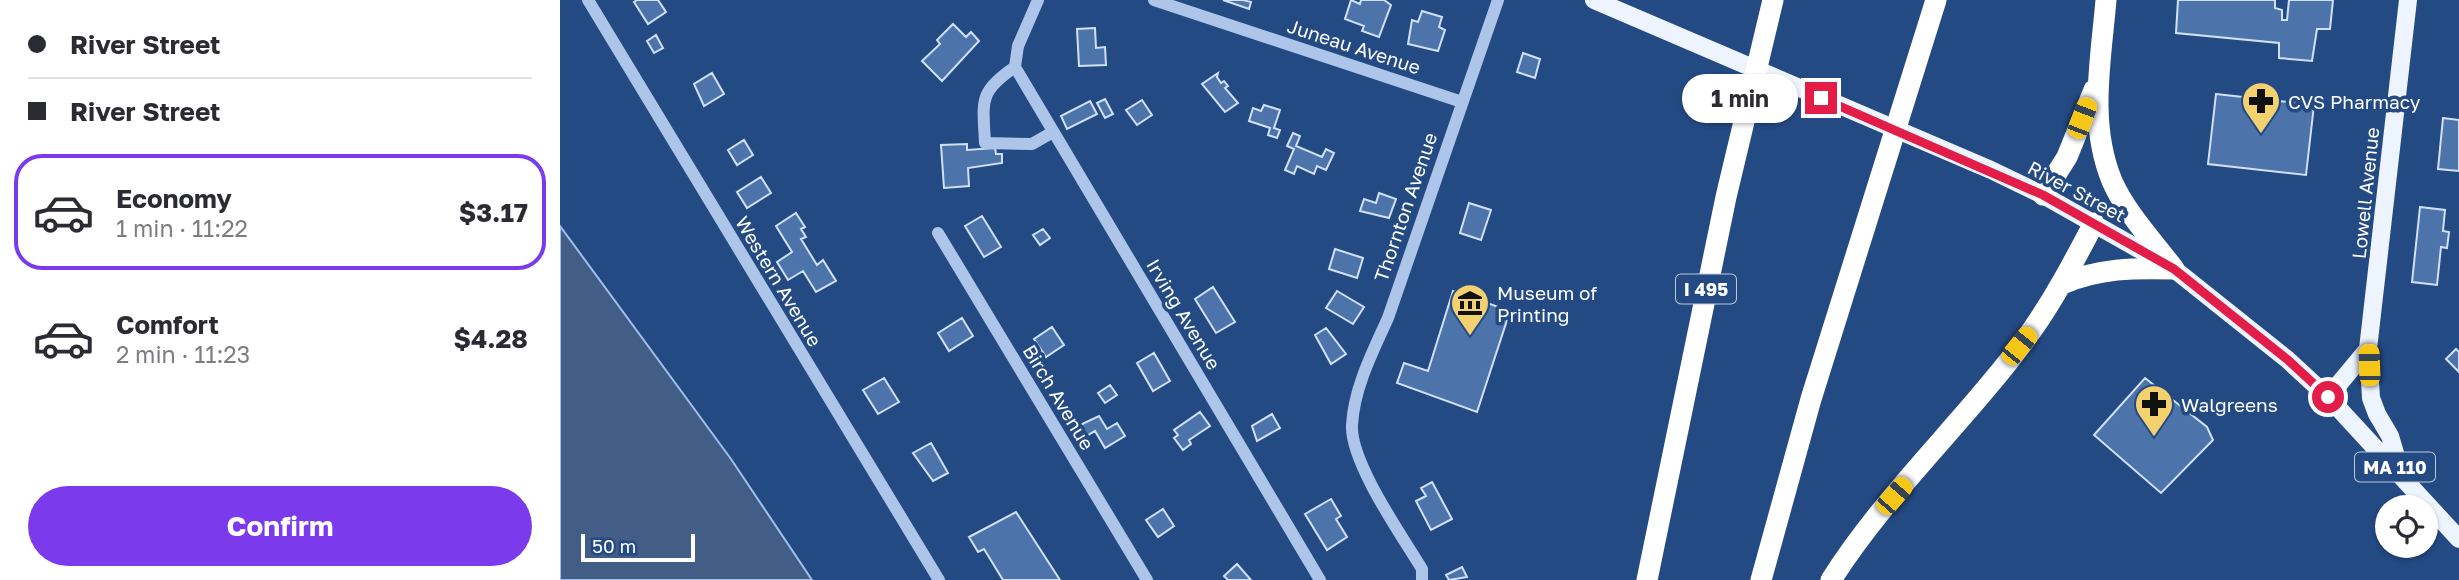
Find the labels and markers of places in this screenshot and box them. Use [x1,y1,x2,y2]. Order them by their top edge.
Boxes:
pharmacy icon: CVS Pharmacy [2240,80,2282,135]
place label: CVS Pharmacy [2288,90,2421,113]
place label: Museum of Printing [1497,281,1597,326]
museum icon: Museum of Printing [1449,282,1491,337]
pharmacy icon: Walgreens [2133,383,2175,438]
place label: Walgreens [2181,393,2278,416]

